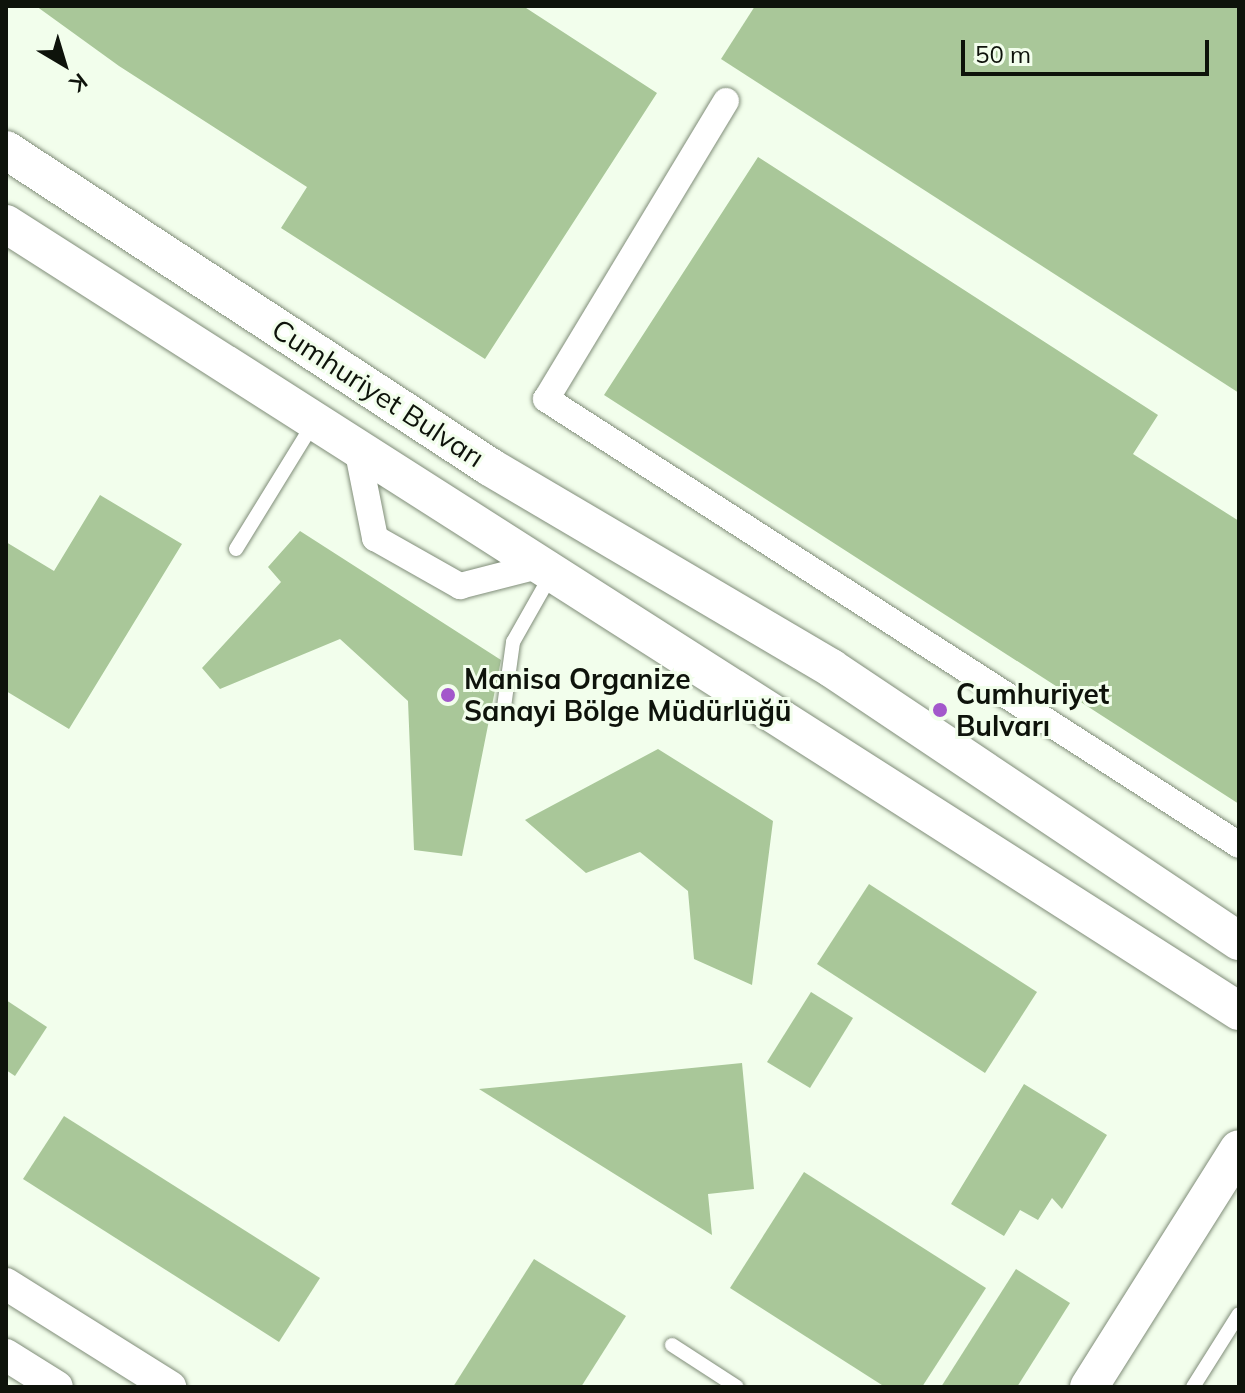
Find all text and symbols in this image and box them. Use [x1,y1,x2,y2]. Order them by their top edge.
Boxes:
north arrow [24,24,104,104]
scale bar [965,24,1213,74]
text: 50 m [975,39,1031,69]
text: K [64,67,93,98]
street label: Cumhuriyet Bulvarı [266,312,490,474]
place label: Manisa Organize Sanayi Bölge Müdürlüğü [464,662,792,728]
place label: Cumhuriyet Bulvarı [956,677,1109,743]
marker: Manisa Organize Sanayi Bölge Müdürlüğü [439,686,457,704]
marker: Cumhuriyet Bulvarı [931,701,949,719]

